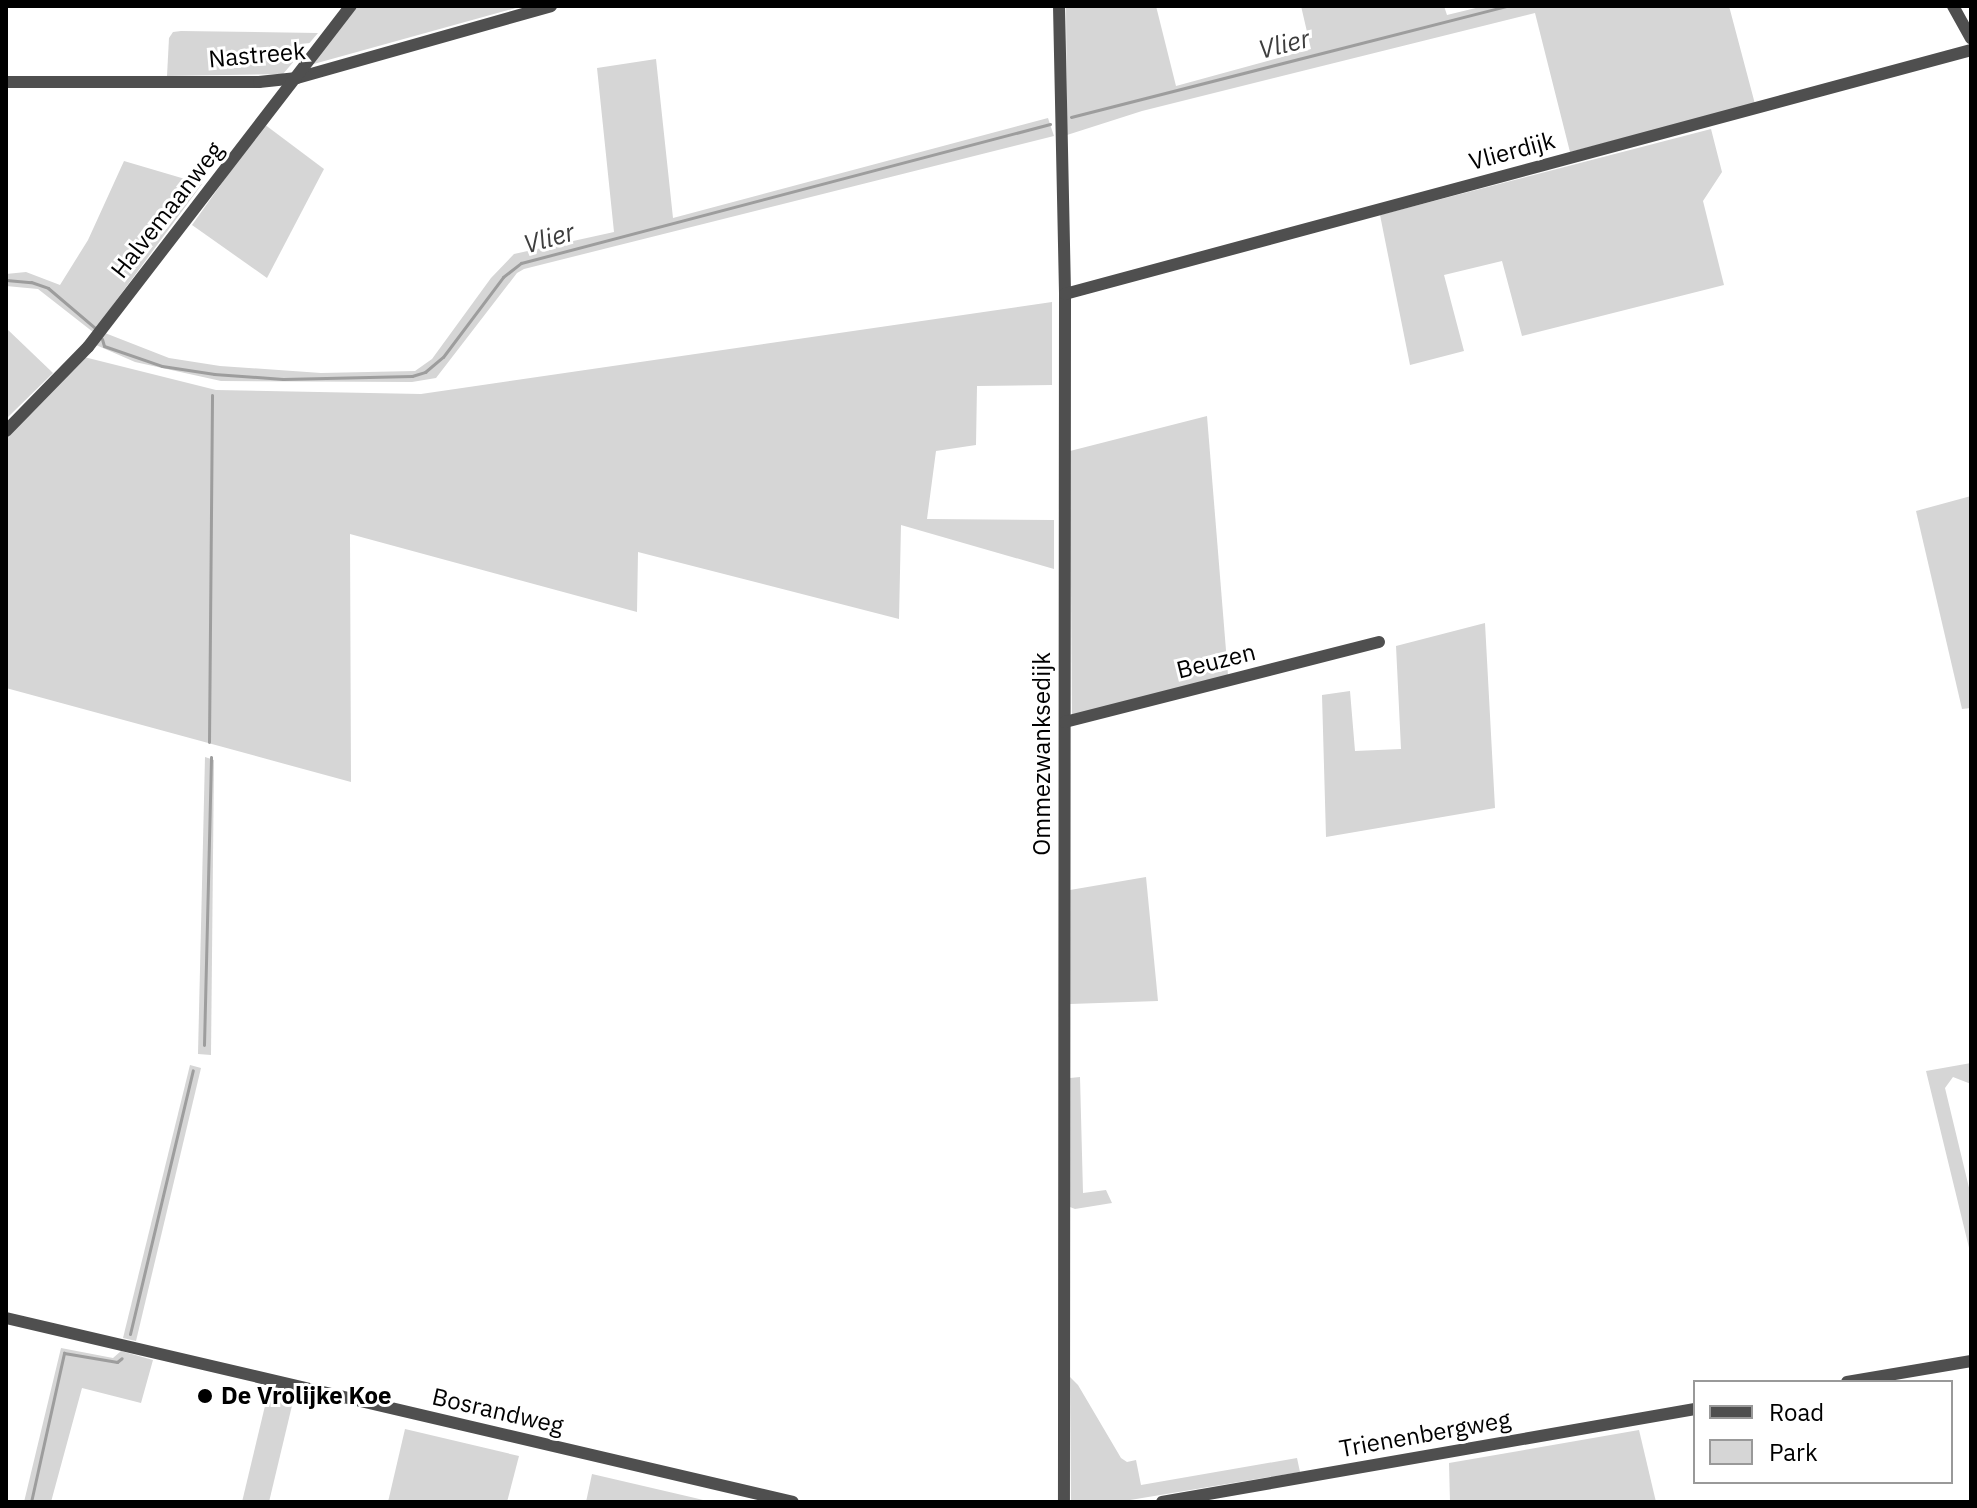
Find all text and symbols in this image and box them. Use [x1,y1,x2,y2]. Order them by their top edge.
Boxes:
water label: Vlier [1255,23,1313,65]
street label: Nastreek [207,36,307,74]
street label: Vlierdijk [1466,126,1558,176]
street label: Halvemaanweg [105,136,229,284]
water label: Vlier [520,216,578,260]
street label: Beuzen [1174,637,1258,685]
street label: Ommezwanksedijk [1028,652,1056,856]
legend [1693,1380,1953,1484]
place label: De Vrolijke Koe [221,1382,392,1410]
street label: Bosrandweg [429,1382,567,1440]
marker: De Vrolijke Koe [196,1387,214,1405]
text: Road [1769,1396,1824,1428]
street label: Trienenbergweg [1337,1405,1513,1463]
text: Park [1769,1436,1818,1468]

